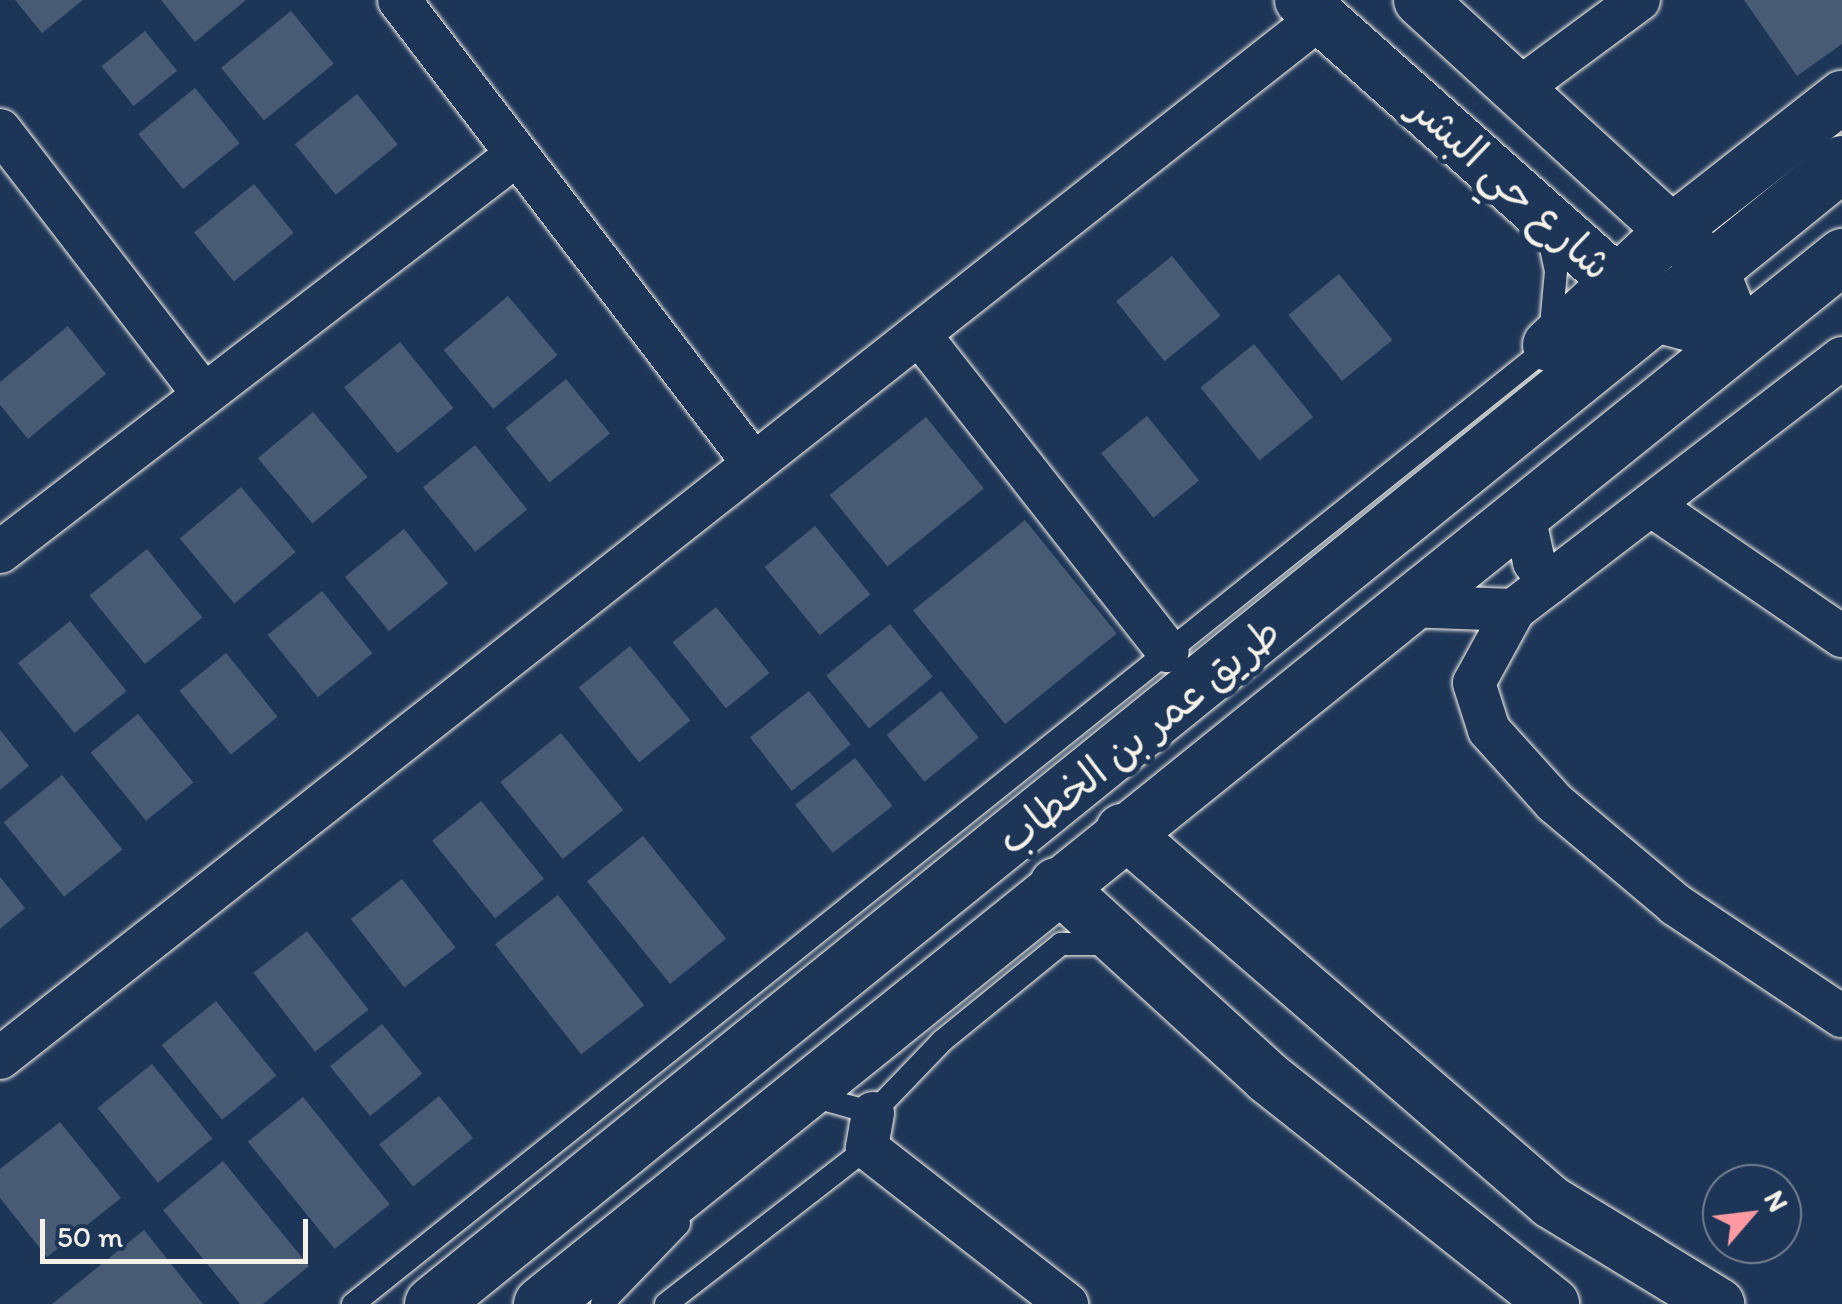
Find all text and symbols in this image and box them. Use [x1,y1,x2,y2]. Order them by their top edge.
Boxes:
street label: شارع حي البشر [1400,83,1622,291]
street label: طريق عمر بن الخطاب [987,606,1291,866]
north arrow [1702,1164,1802,1264]
text: N [1757,1185,1796,1217]
scale bar [45,1199,312,1261]
text: 50 m [57,1218,123,1255]

